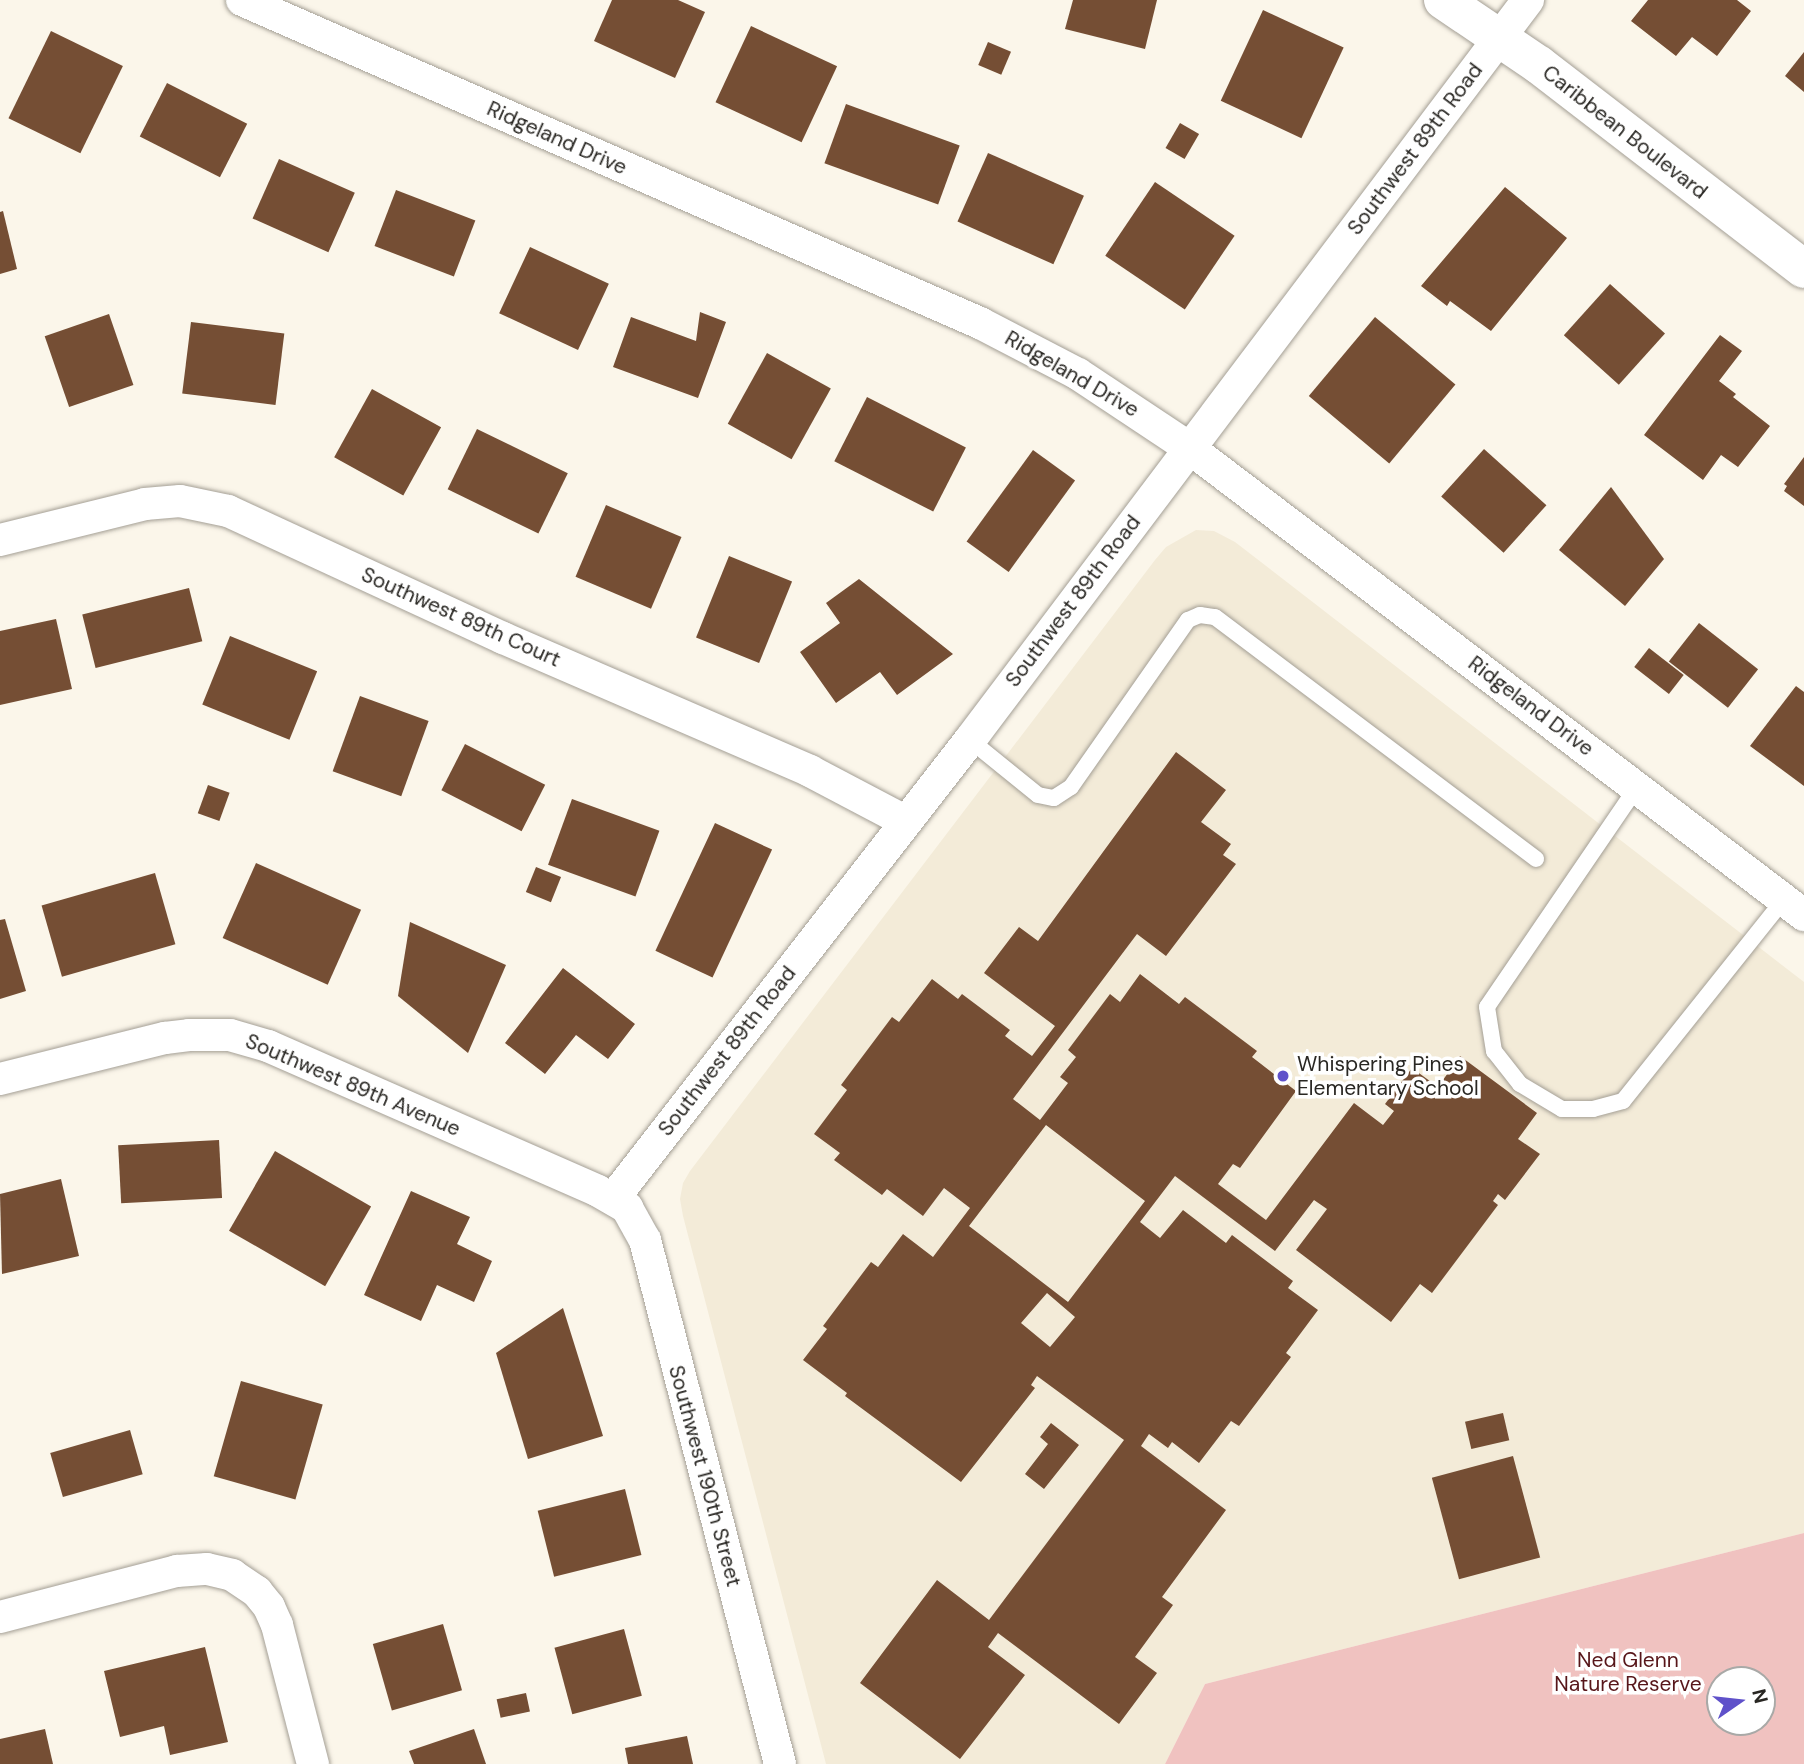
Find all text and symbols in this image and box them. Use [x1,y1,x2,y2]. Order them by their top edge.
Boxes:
street label: Southwest 89th Road [1342,58,1488,240]
street label: Caribbean Boulevard [1537,60,1713,204]
street label: Ridgeland Drive [483,96,631,180]
street label: Ridgeland Drive [1001,325,1143,423]
street label: Southwest 89th Road [1000,510,1146,692]
street label: Southwest 89th Court [358,562,564,672]
street label: Ridgeland Drive [1463,651,1599,761]
street label: Southwest 89th Road [653,961,801,1141]
street label: Southwest 89th Avenue [242,1028,464,1142]
place label: Whispering Pines Elementary School [1297,1051,1479,1101]
marker: Whispering Pines Elementary School [1275,1068,1291,1084]
street label: Southwest 190th Street [663,1363,747,1589]
park label: Ned Glenn Nature Reserve [1554,1647,1702,1697]
north arrow [1706,1666,1776,1736]
text: N [1746,1687,1774,1706]

